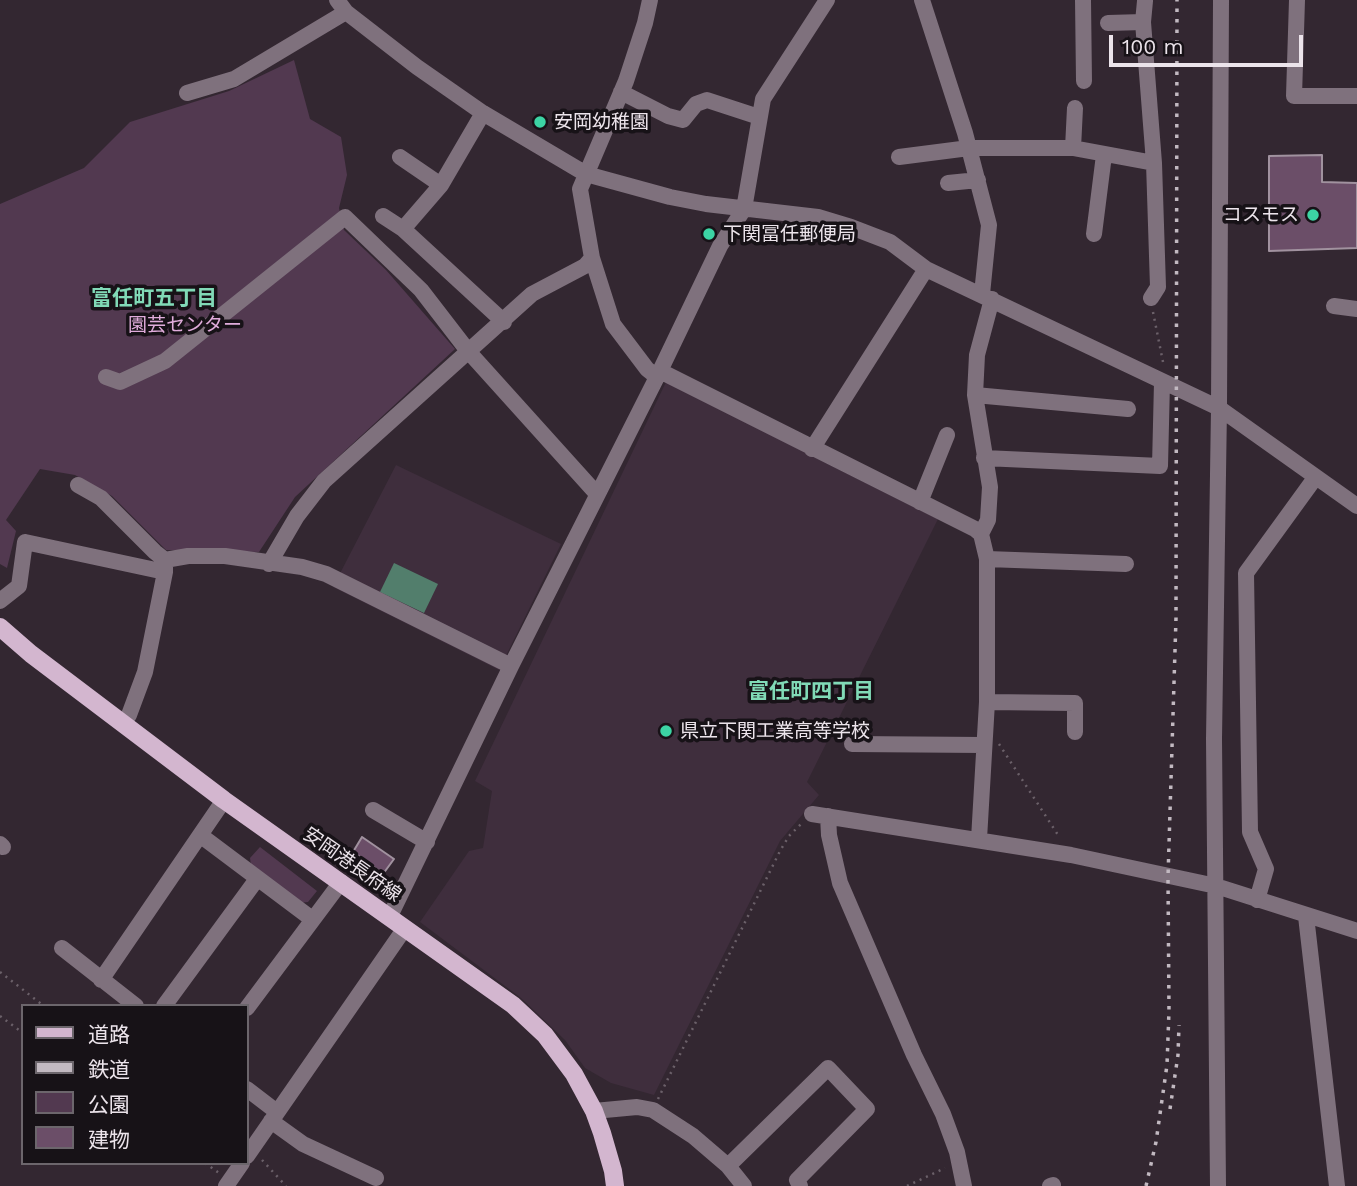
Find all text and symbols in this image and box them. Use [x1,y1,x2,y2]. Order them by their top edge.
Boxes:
scale bar [1112,21,1306,65]
text: 100 m [1122,34,1184,59]
place label: 安岡幼稚園 [554,111,649,133]
marker: 安岡幼稚園 [532,114,548,130]
place label: コスモス [1223,204,1299,226]
marker: コスモス [1305,207,1321,223]
place label: 下関冨任郵便局 [723,223,856,245]
marker: 下関冨任郵便局 [701,226,717,242]
district label: 富任町五丁目 [91,286,217,312]
park label: 園芸センター [128,314,242,336]
district label: 富任町四丁目 [748,679,874,705]
place label: 県立下関工業高等学校 [680,720,870,742]
marker: 県立下関工業高等学校 [658,723,674,739]
street label: 安岡港長府線 [299,823,405,907]
legend [21,1004,248,1165]
text: 道路 [88,1022,130,1047]
text: 鉄道 [88,1057,130,1082]
text: 公園 [88,1092,130,1117]
text: 建物 [88,1127,130,1152]

